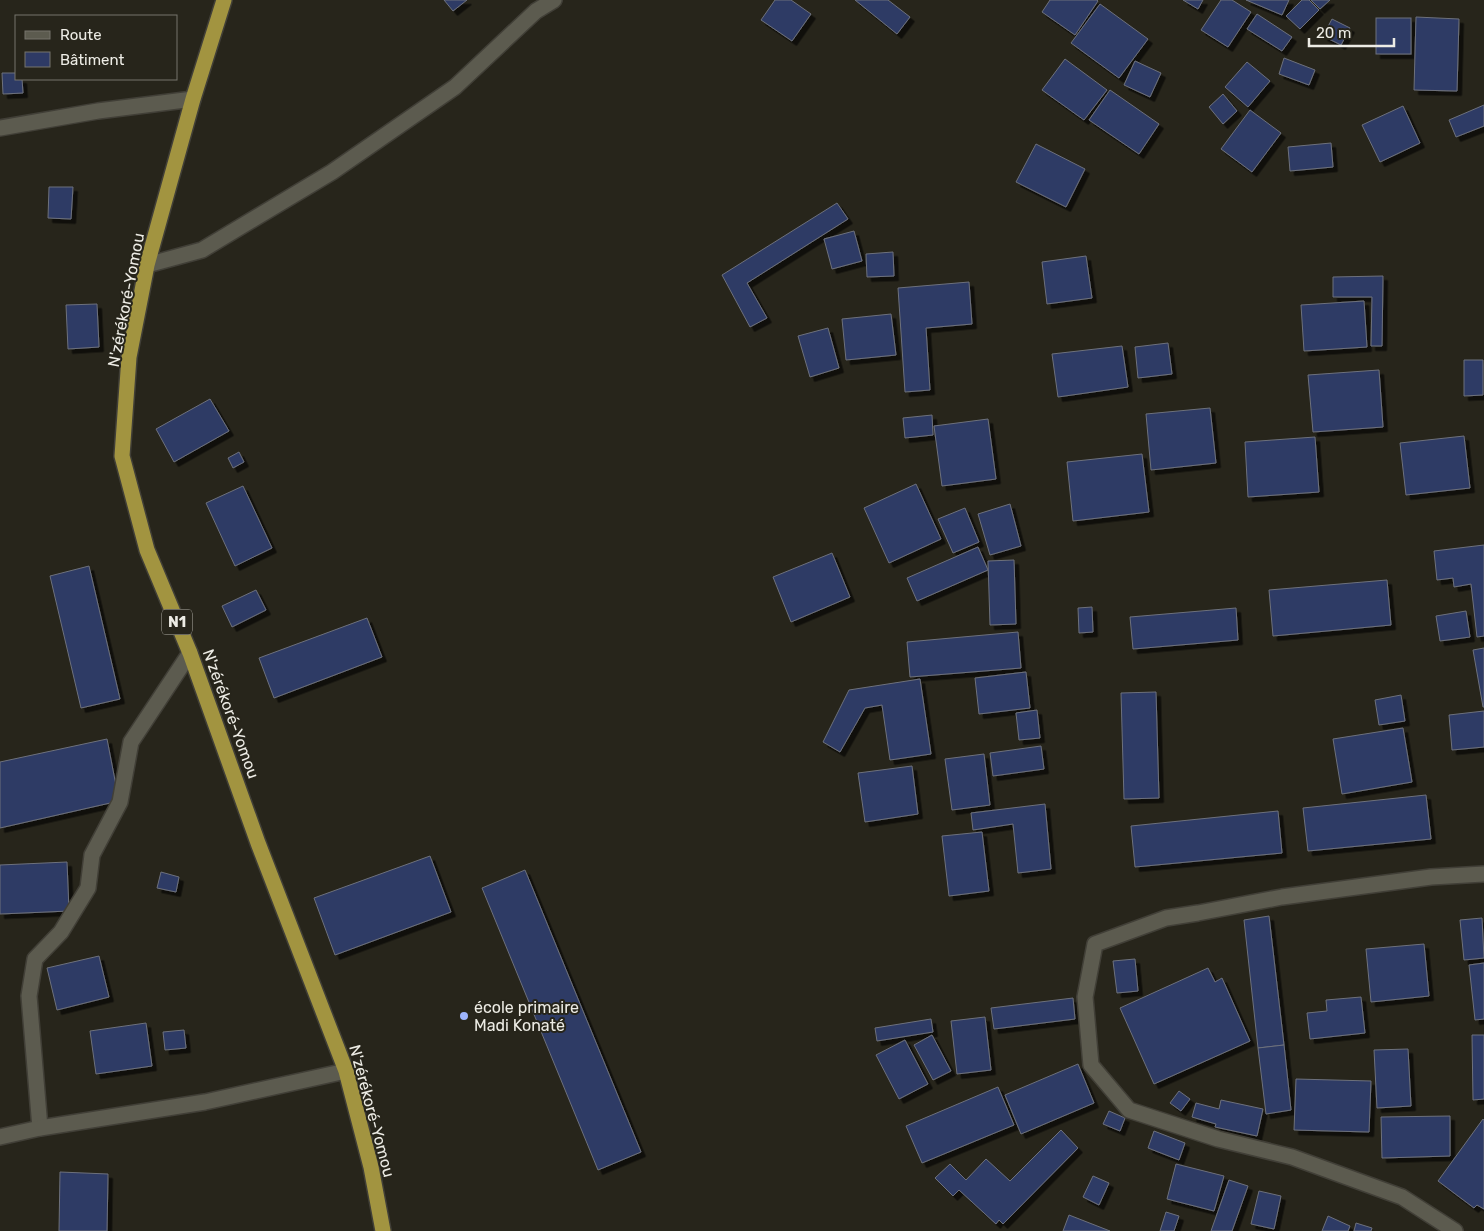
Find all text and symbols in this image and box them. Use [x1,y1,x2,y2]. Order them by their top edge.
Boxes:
legend [15,15,178,80]
scale bar [1309,15,1394,47]
text: 20 m [1316,24,1351,42]
text: Route [60,26,102,44]
text: Bâtiment [60,51,124,69]
street label: N'zérékoré-Yomou [104,231,148,369]
road number: N1 [162,610,192,634]
street label: N'zérékoré-Yomou [199,647,263,781]
place label: école primaire Madi Konaté [474,998,579,1035]
marker: école primaire Madi Konaté [458,1010,470,1022]
street label: N'zérékoré-Yomou [345,1043,399,1179]

